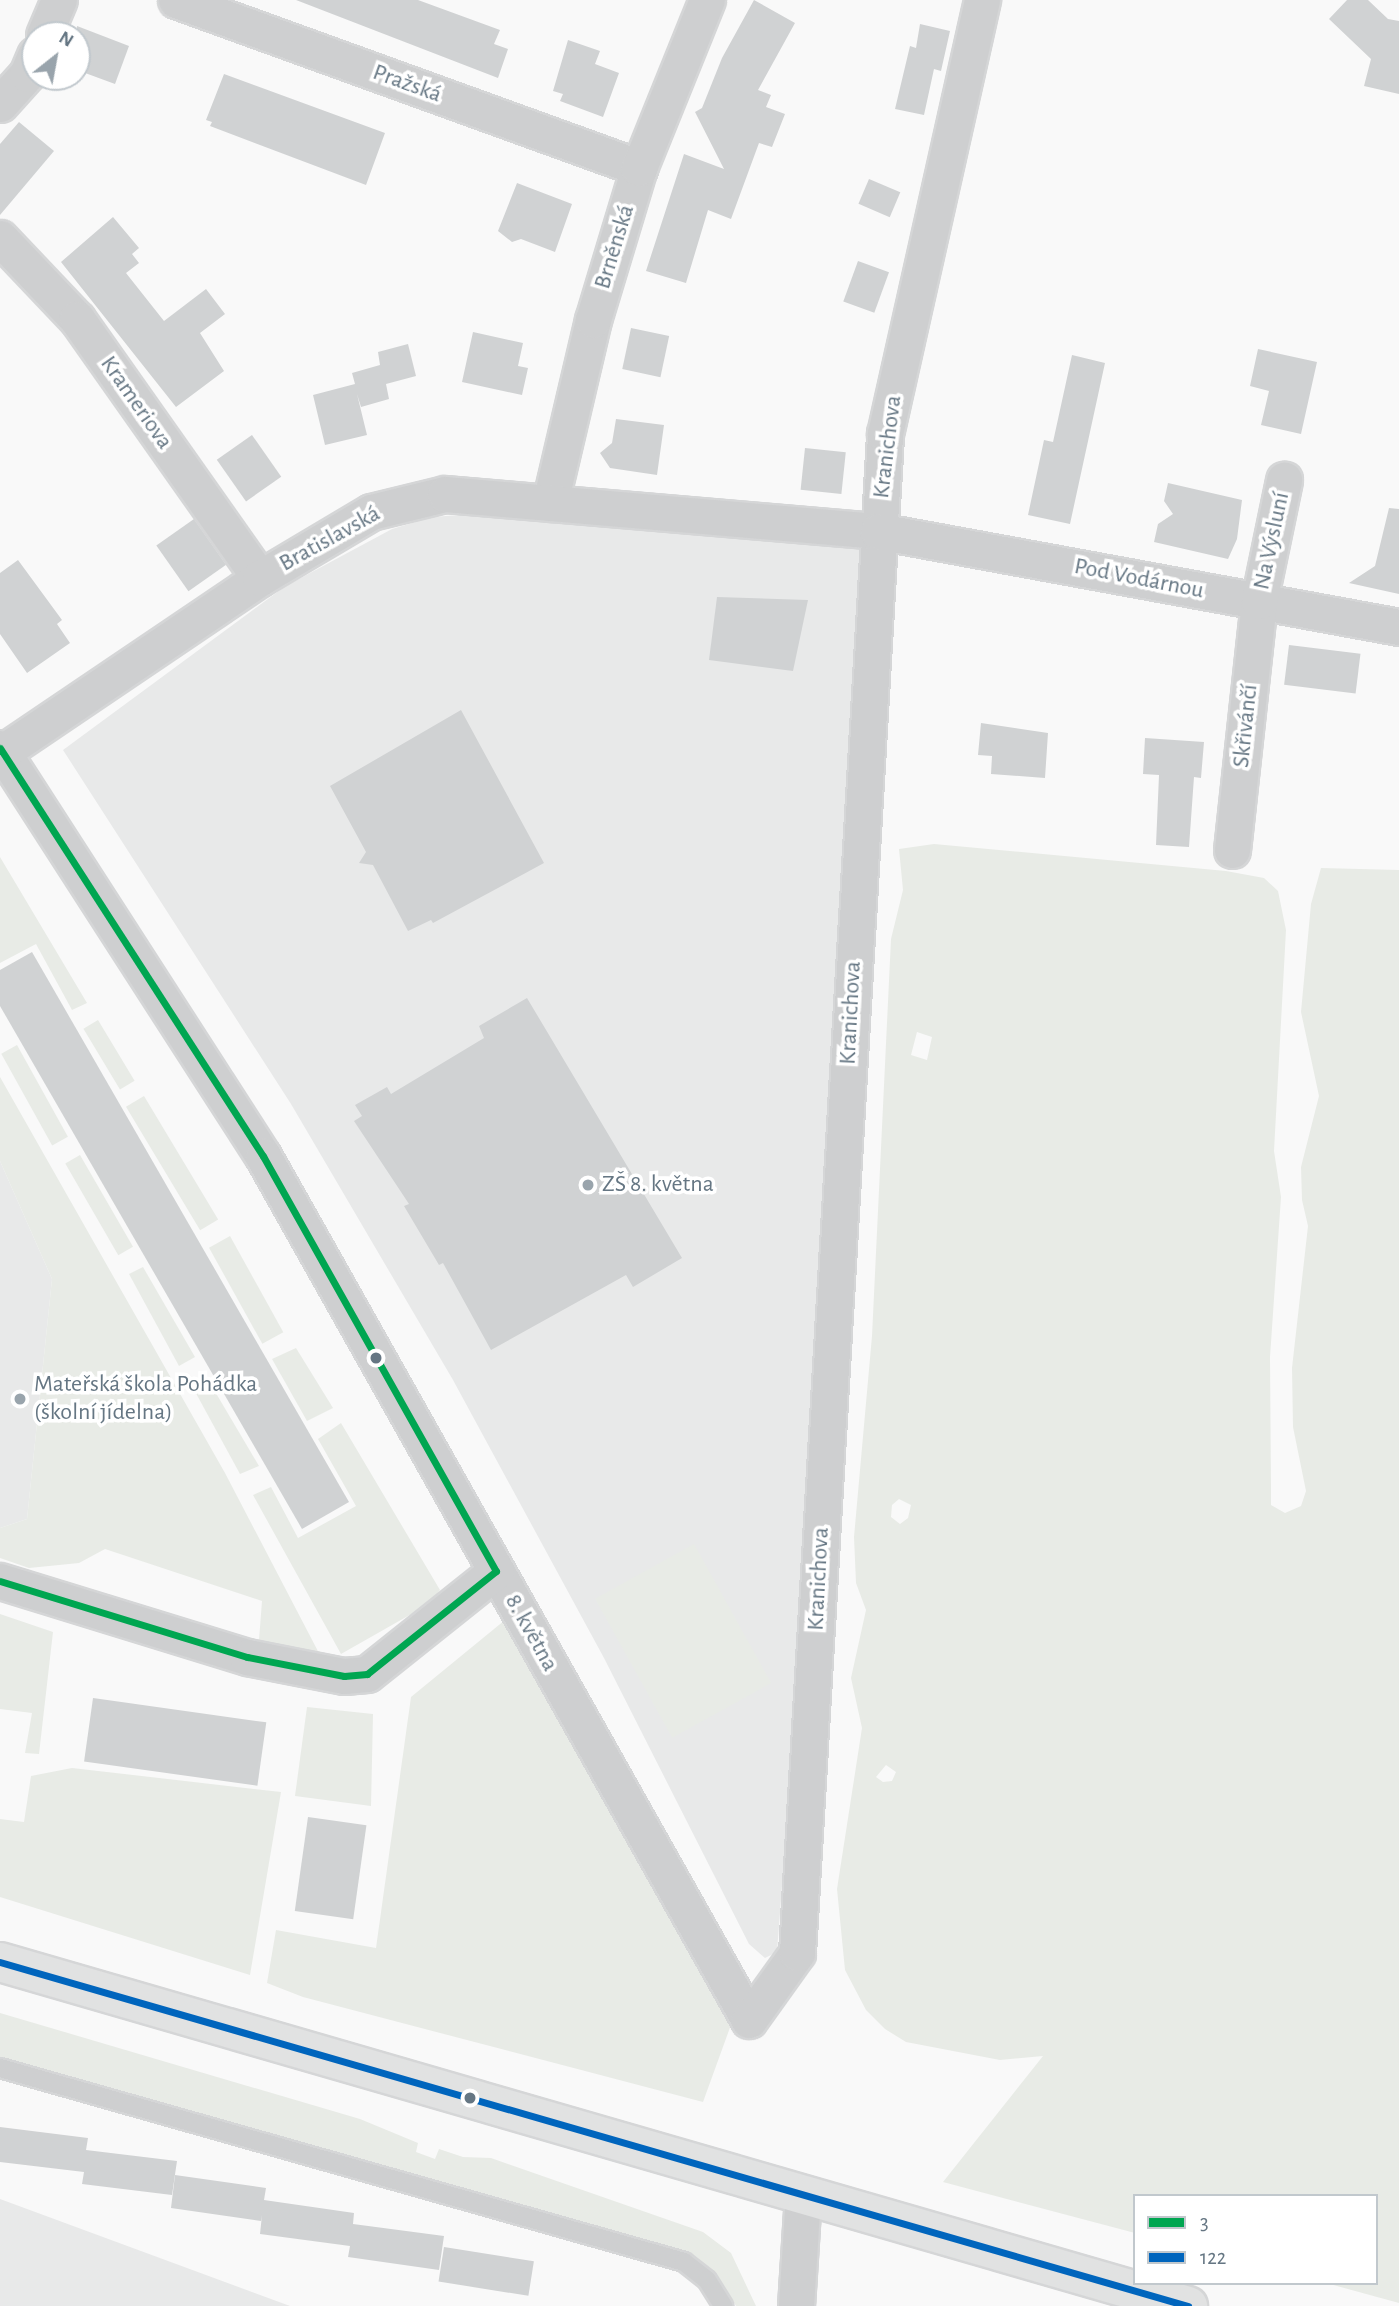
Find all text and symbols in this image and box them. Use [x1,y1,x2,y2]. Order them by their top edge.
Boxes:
north arrow [21,21,91,91]
text: N [55,28,77,51]
street label: Pražská [369,58,445,110]
street label: Brněnská [589,201,641,293]
street label: Krameriova [93,351,179,455]
street label: Kranichova [867,394,909,500]
street label: Na Výsluní [1248,490,1296,592]
street label: Bratislavská [275,500,385,578]
street label: Pod Vodárnou [1072,552,1206,606]
street label: Skřivánčí [1227,683,1265,769]
street label: Kranichova [834,961,868,1065]
place label: ZŠ 8. května [602,1171,714,1199]
marker: ZŠ 8. května [580,1177,596,1193]
unlabelled marker [369,1351,383,1365]
place label: Mateřská škola Pohádka (školní jídelna) [34,1371,257,1427]
marker: Mateřská škola Pohádka (školní jídelna) [12,1391,28,1407]
street label: Kranichova [802,1527,836,1631]
street label: 8. května [498,1589,564,1677]
unlabelled marker [463,2091,477,2105]
legend [1133,2194,1378,2285]
text: 3 [1200,2212,1209,2233]
text: 122 [1200,2247,1226,2268]

